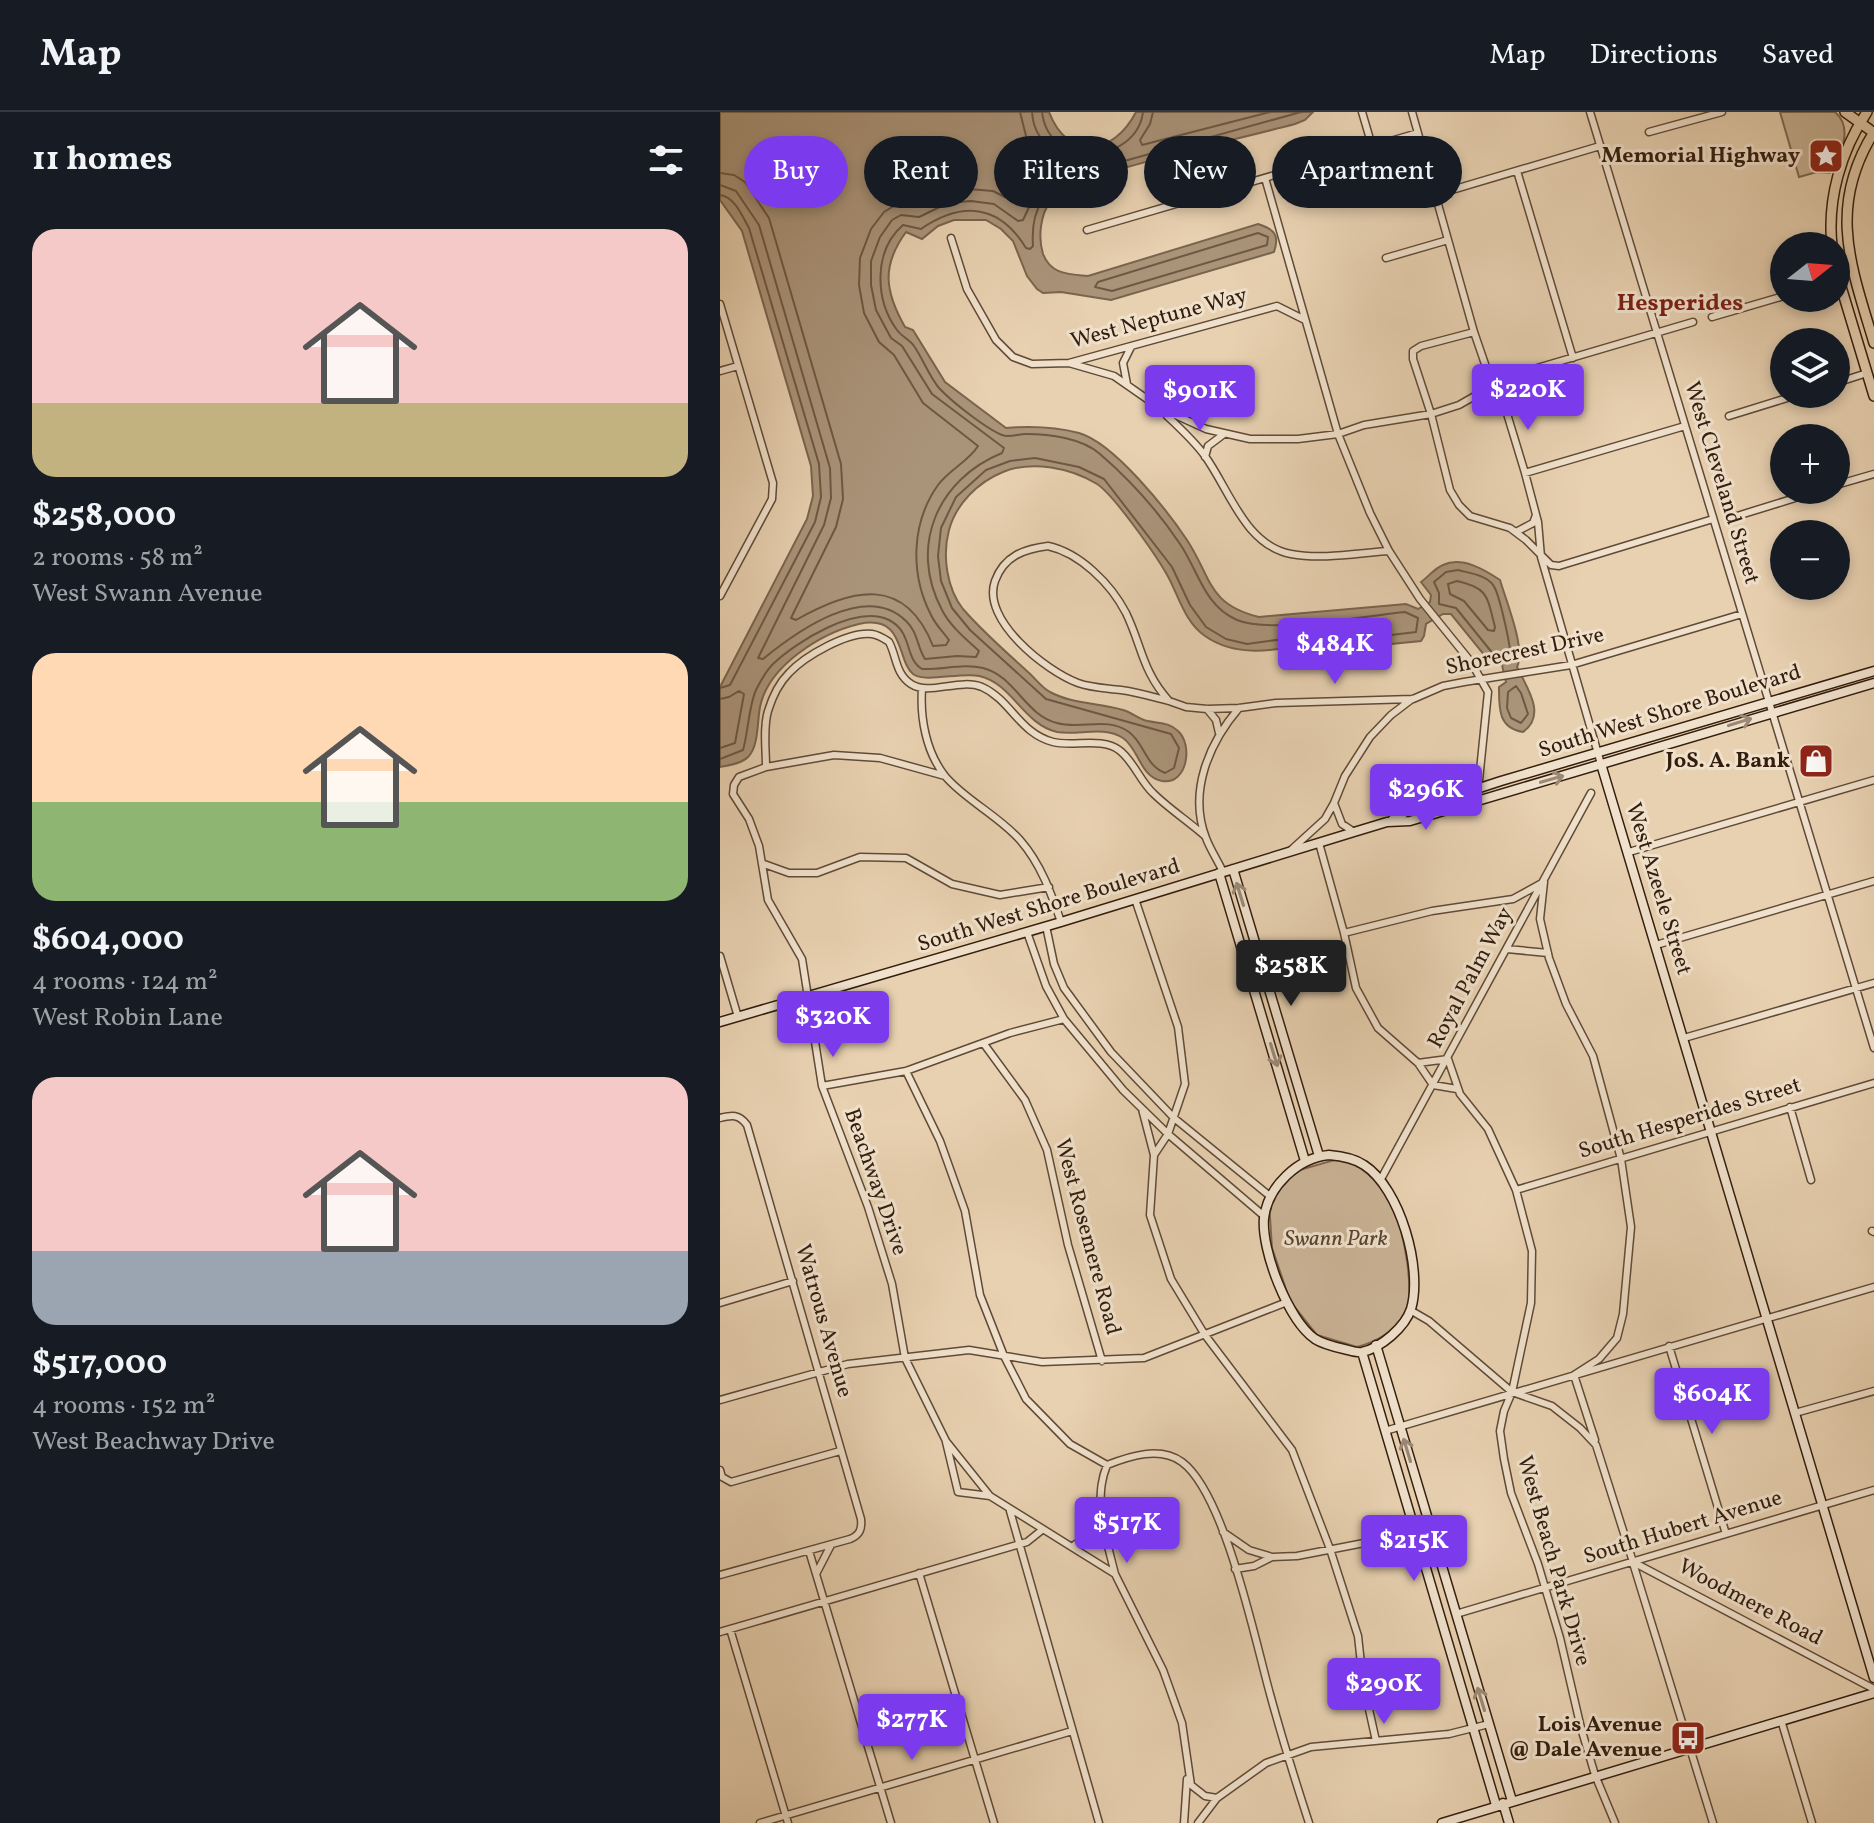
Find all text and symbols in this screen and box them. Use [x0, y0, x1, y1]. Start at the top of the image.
text: Map [40, 29, 121, 82]
text: Map [1490, 36, 1546, 75]
text: Directions [1590, 36, 1718, 75]
text: Saved [1762, 36, 1834, 75]
chip: Buy [744, 136, 848, 208]
chip: Rent [864, 136, 978, 208]
chip: Filters [994, 136, 1128, 208]
chip: New [1144, 136, 1256, 208]
chip: Apartment [1272, 136, 1462, 208]
text: 11 homes [32, 137, 172, 184]
place icon: Memorial Highway [1807, 137, 1845, 175]
icon: filters [644, 138, 688, 182]
place label: Memorial Highway [1601, 141, 1801, 172]
north arrow [1770, 232, 1850, 312]
map controls [1770, 232, 1850, 600]
street label: West Neptune Way [1067, 280, 1251, 357]
icon: home [288, 281, 432, 425]
district label: Hesperides [1617, 287, 1743, 321]
button: layers [1770, 328, 1850, 408]
pin: $220K [1472, 364, 1584, 432]
pin: $901K [1144, 365, 1256, 433]
text: $220K [1490, 372, 1566, 408]
text: $901K [1163, 373, 1237, 409]
street label: West Cleveland Street [1675, 378, 1767, 588]
button: + [1770, 424, 1850, 504]
text: $258,000 [32, 493, 176, 540]
button: − [1770, 520, 1850, 600]
text: 2 rooms · 58 m² [32, 540, 203, 576]
text: West Swann Avenue [32, 576, 263, 612]
pin: $484K [1279, 618, 1391, 686]
street label: Shorecrest Drive [1443, 620, 1607, 684]
text: $484K [1296, 626, 1374, 662]
street label: South West Shore Boulevard [1535, 657, 1805, 767]
icon: home [288, 705, 432, 849]
one-way arrow [1727, 714, 1752, 729]
shop icon: JoS. A. Bank [1797, 742, 1835, 780]
place label: JoS. A. Bank [1665, 746, 1790, 777]
pin: $296K [1370, 764, 1482, 832]
one-way arrow [1539, 771, 1565, 786]
text: $296K [1388, 772, 1464, 808]
street label: West Azeele Street [1617, 799, 1699, 979]
street label: South West Shore Boulevard [914, 851, 1184, 961]
one-way arrow [1232, 881, 1247, 907]
street label: Royal Palm Way [1421, 902, 1521, 1054]
text: $604,000 [32, 917, 184, 964]
pin: $258K [1235, 940, 1347, 1008]
text: $258K [1254, 948, 1328, 984]
text: 4 rooms · 124 m² [32, 964, 218, 1000]
pin: $320K [777, 991, 889, 1059]
text: $320K [795, 999, 871, 1035]
text: West Robin Lane [32, 1000, 223, 1036]
one-way arrow [1268, 1042, 1282, 1067]
street label: South Hesperides Street [1575, 1070, 1805, 1168]
street label: Beachway Drive [835, 1104, 915, 1260]
icon: home [288, 1129, 432, 1273]
street label: West Rosemere Road [1046, 1135, 1128, 1339]
park label: Swann Park [1284, 1224, 1388, 1255]
street label: Watrous Avenue [786, 1241, 860, 1401]
text: $517,000 [32, 1341, 167, 1388]
pin: $604K [1656, 1368, 1768, 1436]
text: $604K [1673, 1376, 1751, 1412]
text: 4 rooms · 152 m² [32, 1388, 215, 1424]
text: West Beachway Drive [32, 1424, 275, 1460]
one-way arrow [1399, 1438, 1413, 1463]
street label: West Beach Park Drive [1508, 1452, 1598, 1670]
street label: South Hubert Avenue [1580, 1483, 1786, 1573]
pin: $517K [1071, 1497, 1183, 1565]
text: $517K [1093, 1505, 1161, 1541]
pin: $215K [1358, 1515, 1470, 1583]
text: $215K [1379, 1523, 1449, 1559]
street label: Woodmere Road [1672, 1552, 1828, 1654]
pin: $290K [1328, 1658, 1440, 1726]
text: $290K [1345, 1666, 1423, 1702]
one-way arrow [1473, 1687, 1488, 1713]
pin: $277K [856, 1694, 968, 1762]
text: $277K [876, 1702, 948, 1738]
place label: Lois Avenue @ Dale Avenue [1508, 1710, 1662, 1766]
bus stop icon: Lois Avenue @ Dale Avenue [1669, 1719, 1707, 1757]

